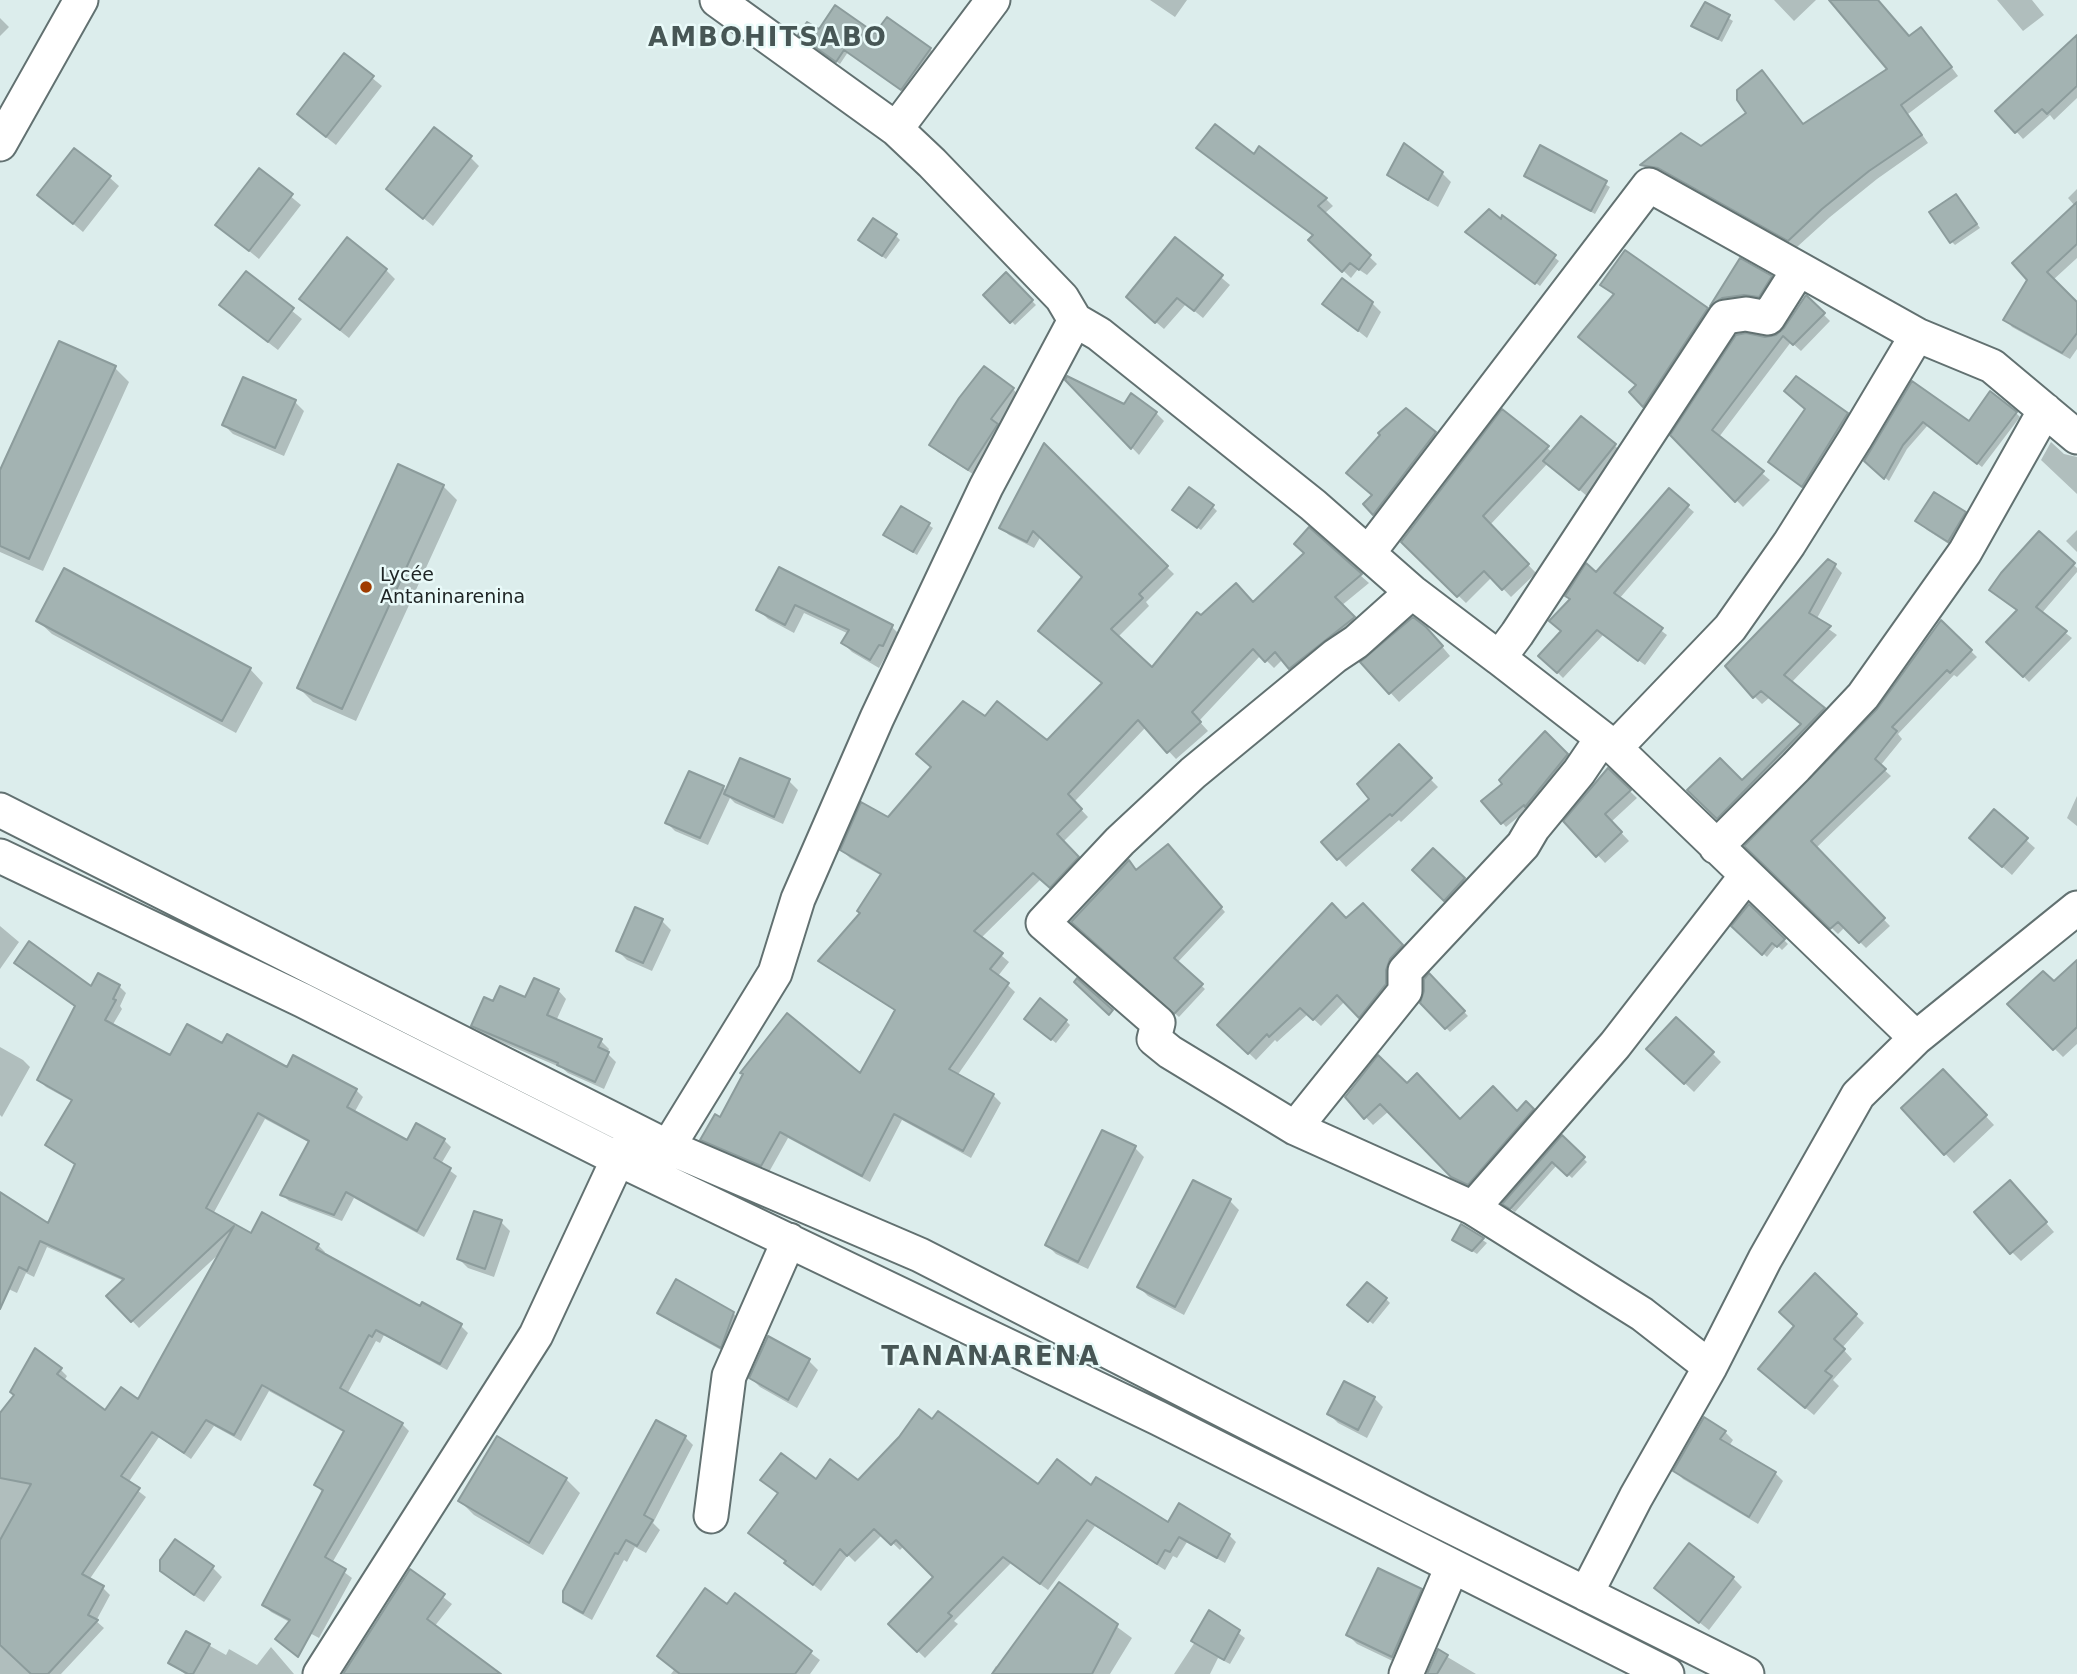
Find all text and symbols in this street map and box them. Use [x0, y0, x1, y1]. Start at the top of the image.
district label: AMBOHITSABO [649, 23, 887, 55]
place label: Lycée Antaninarenina [380, 565, 525, 609]
marker: Lycée Antaninarenina [358, 579, 374, 595]
district label: TANANARENA [883, 1342, 1099, 1374]

